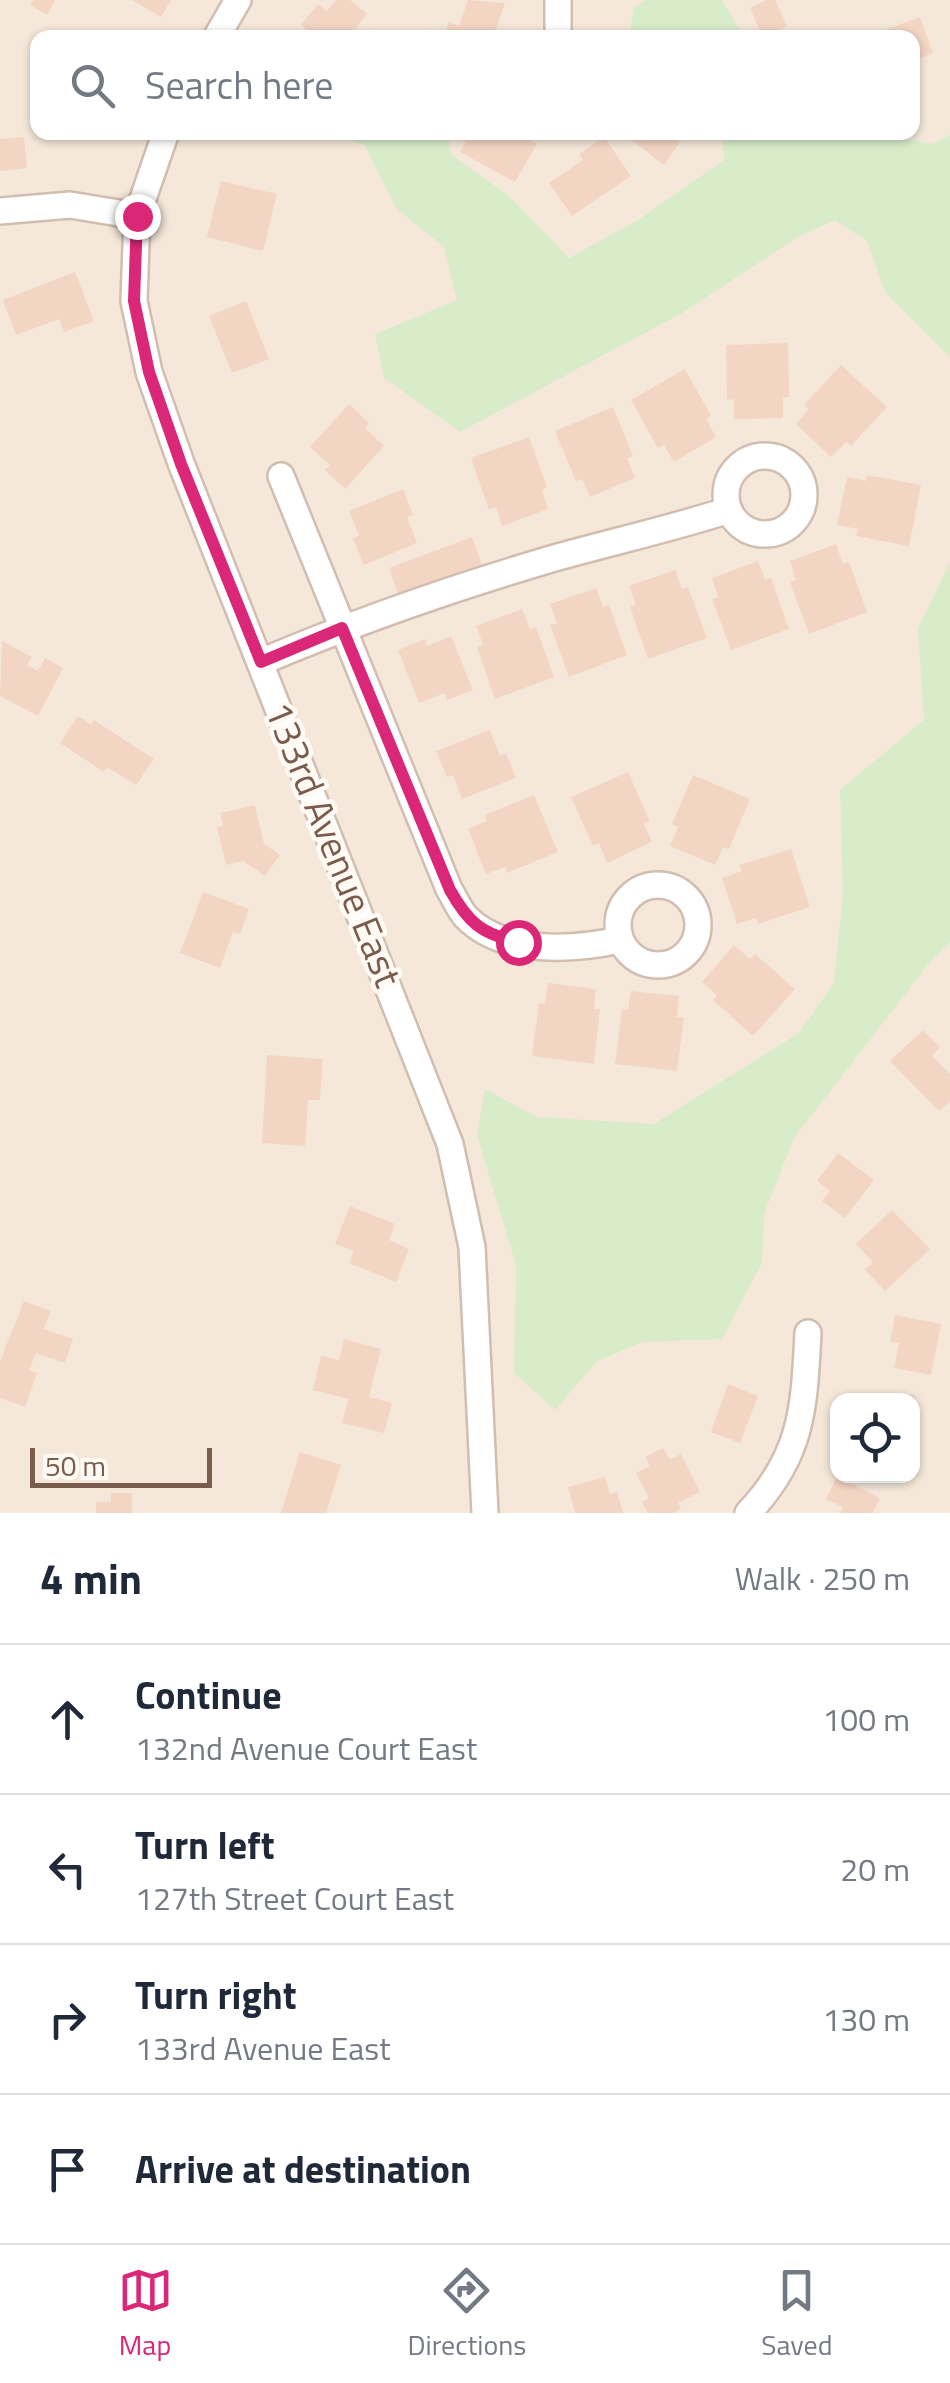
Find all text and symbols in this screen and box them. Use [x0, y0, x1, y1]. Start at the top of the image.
search box [30, 30, 920, 140]
text: Search here [145, 56, 333, 114]
icon: search [65, 58, 120, 113]
route end [115, 194, 161, 240]
street label: 133rd Avenue East [250, 693, 418, 995]
route start [496, 920, 542, 966]
map controls [830, 1393, 920, 1483]
button: locate [830, 1393, 920, 1483]
scale bar [30, 1443, 212, 1488]
text: 50 m [45, 1444, 106, 1487]
text: 4 min [40, 1546, 142, 1610]
text: Walk · 250 m [735, 1554, 910, 1602]
text: Continue [135, 1666, 282, 1724]
icon: ahead [40, 1692, 95, 1747]
text: 100 m [822, 1695, 910, 1743]
text: 132nd Avenue Court East [135, 1724, 477, 1772]
text: Turn left [135, 1816, 275, 1874]
icon: left [40, 1842, 95, 1897]
text: 20 m [840, 1845, 910, 1893]
text: 127th Street Court East [135, 1874, 454, 1922]
text: Turn right [135, 1966, 297, 2024]
icon: right [40, 1992, 95, 2047]
text: 130 m [822, 1995, 910, 2043]
text: 133rd Avenue East [135, 2024, 390, 2072]
text: Arrive at destination [135, 2140, 471, 2198]
icon: arrive [40, 2142, 95, 2197]
tab: Map [118, 2263, 173, 2366]
tab: Directions [408, 2263, 526, 2366]
tab: Saved [761, 2263, 832, 2366]

